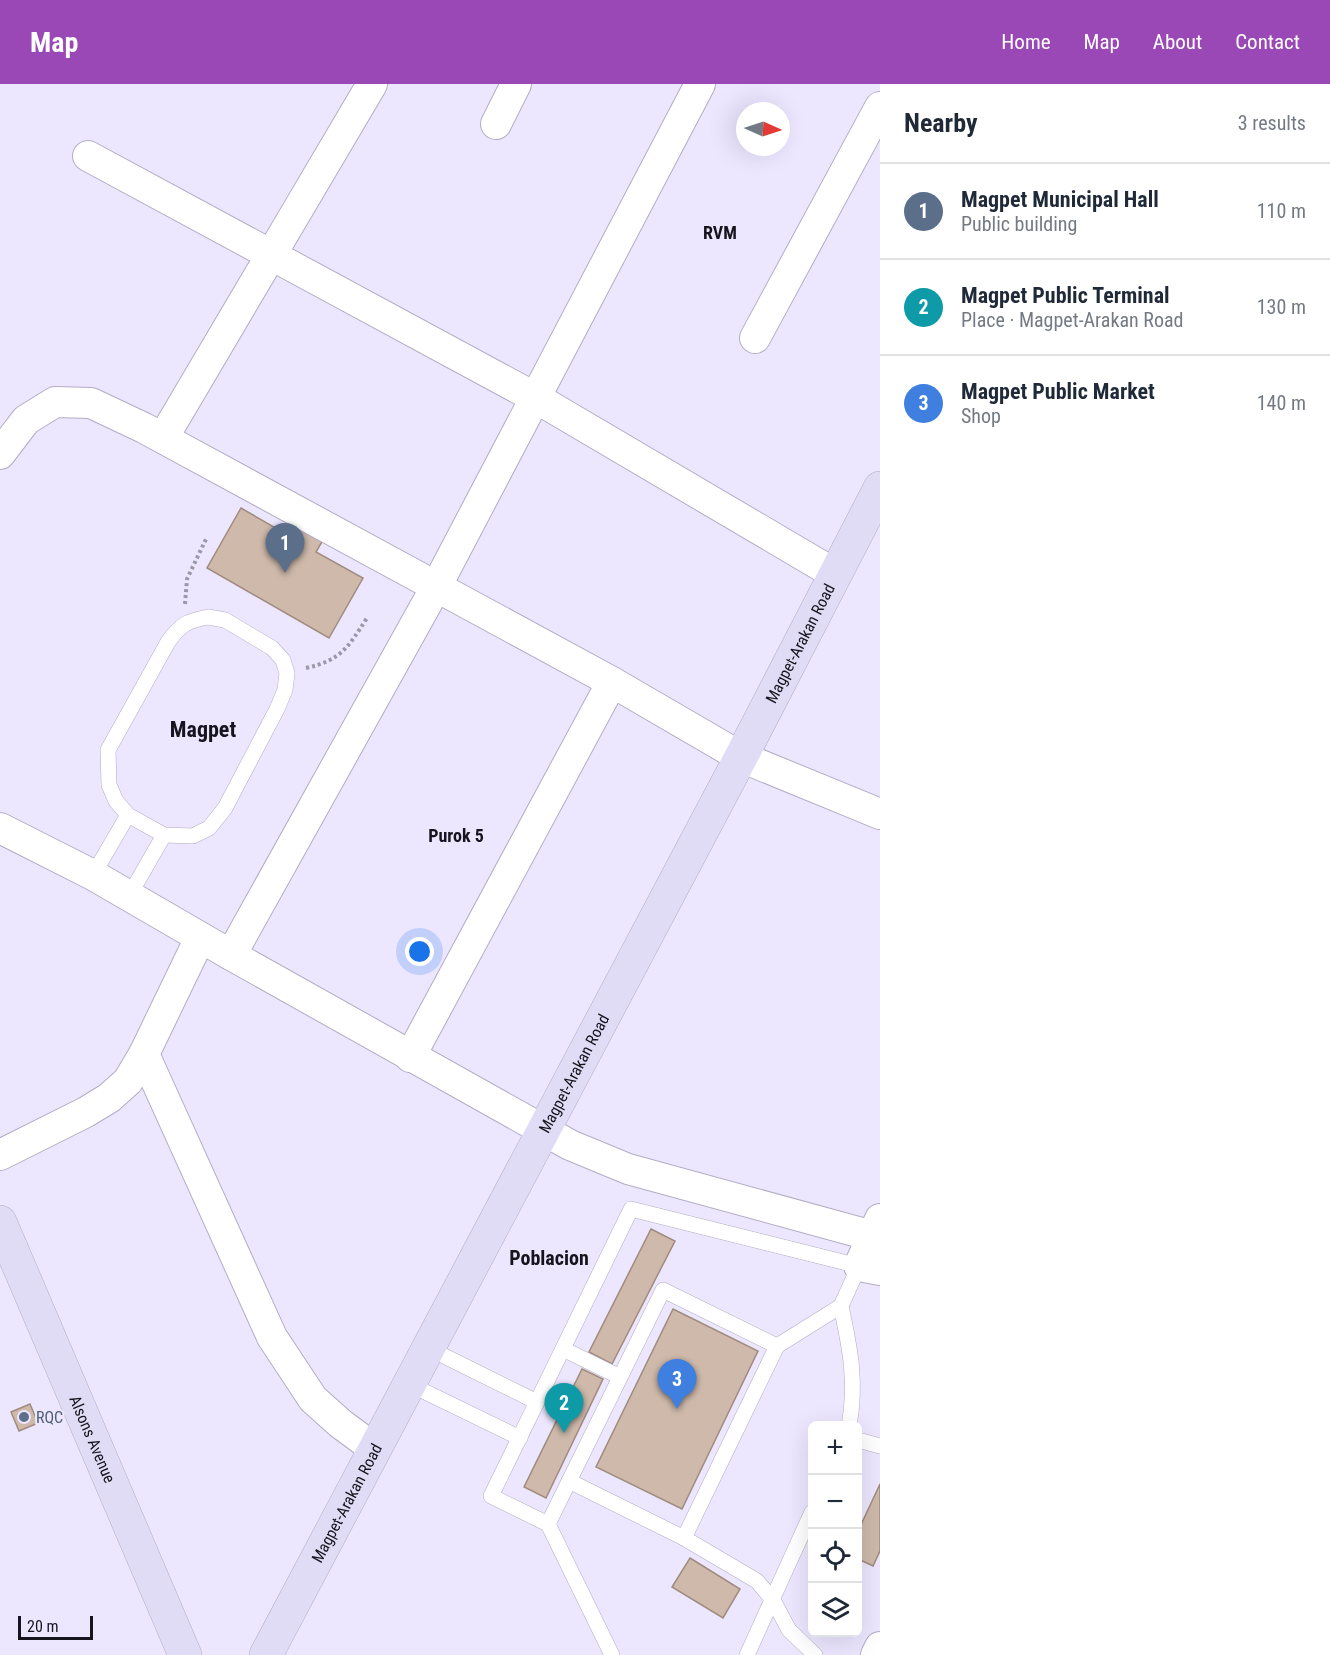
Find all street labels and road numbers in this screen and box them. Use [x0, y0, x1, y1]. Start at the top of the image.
street label: Magpet-Arakan Road [761, 580, 838, 706]
street label: Magpet-Arakan Road [534, 1011, 613, 1136]
street label: Alsons Avenue [66, 1393, 120, 1486]
street label: Magpet-Arakan Road [307, 1440, 386, 1566]

